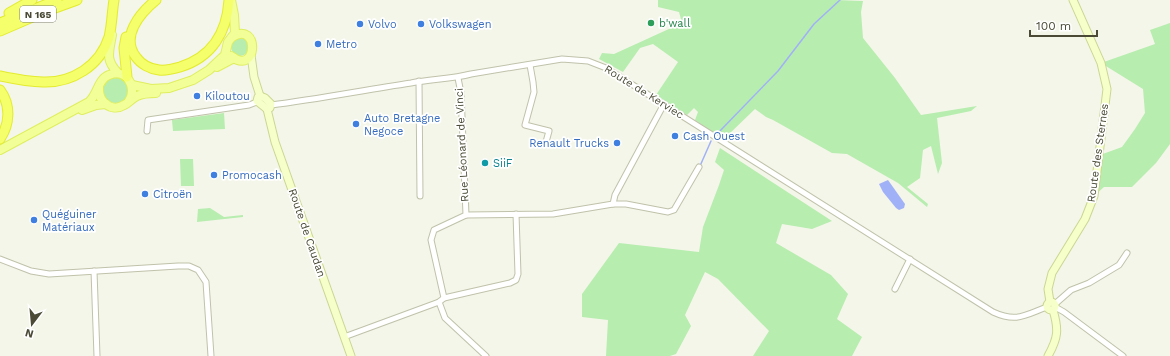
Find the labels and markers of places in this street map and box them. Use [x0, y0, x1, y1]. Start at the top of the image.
place label: b'wall [659, 17, 691, 30]
place label: Volvo [368, 18, 397, 31]
place label: Volkswagen [429, 18, 491, 31]
marker: b'wall [646, 18, 656, 28]
marker: Volvo [355, 19, 365, 29]
marker: Volkswagen [416, 19, 426, 29]
place label: Metro [326, 38, 357, 51]
marker: Metro [313, 39, 323, 49]
place label: Kiloutou [205, 90, 250, 103]
marker: Kiloutou [192, 91, 202, 101]
place label: Auto Bretagne Negoce [364, 112, 440, 138]
marker: Auto Bretagne Negoce [351, 119, 361, 129]
place label: Cash Ouest [683, 130, 745, 143]
marker: Cash Ouest [670, 131, 680, 141]
place label: Renault Trucks [529, 137, 609, 150]
marker: Renault Trucks [612, 138, 622, 148]
place label: SiiF [493, 157, 513, 170]
marker: SiiF [480, 158, 490, 168]
place label: Promocash [222, 169, 282, 182]
marker: Promocash [209, 170, 219, 180]
place label: Citroën [153, 188, 192, 201]
marker: Citroën [140, 189, 150, 199]
place label: Quéguiner Matériaux [42, 208, 97, 234]
marker: Quéguiner Matériaux [29, 215, 39, 225]

